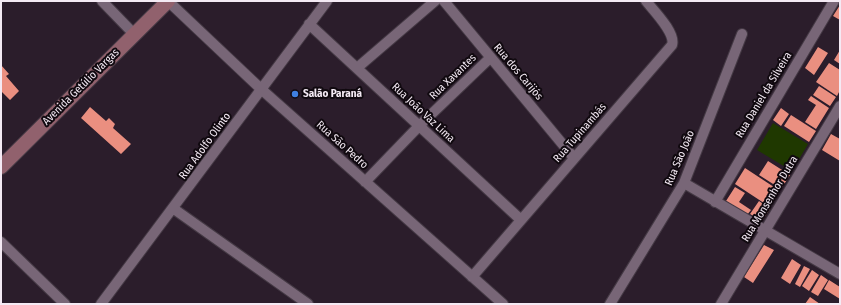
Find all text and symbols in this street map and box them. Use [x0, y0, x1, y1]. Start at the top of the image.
street label: Rua dos Carijós [491, 41, 545, 103]
street label: Avenida Getúlio Vargas [40, 46, 122, 128]
street label: Rua Daniel da Silveira [733, 50, 795, 140]
street label: Rua Xavantes [427, 52, 479, 102]
street label: Rua João Vaz Lima [389, 81, 457, 145]
place label: Salão Paraná [303, 87, 362, 101]
marker: Salão Paraná [290, 89, 300, 99]
street label: Rua Tupinambás [551, 101, 609, 165]
street label: Rua Adolfo Olinto [176, 110, 234, 182]
street label: Rua São Pedro [313, 118, 371, 172]
street label: Rua São João [662, 128, 698, 188]
street label: Rua Monsenhor Dutra [739, 154, 801, 244]

